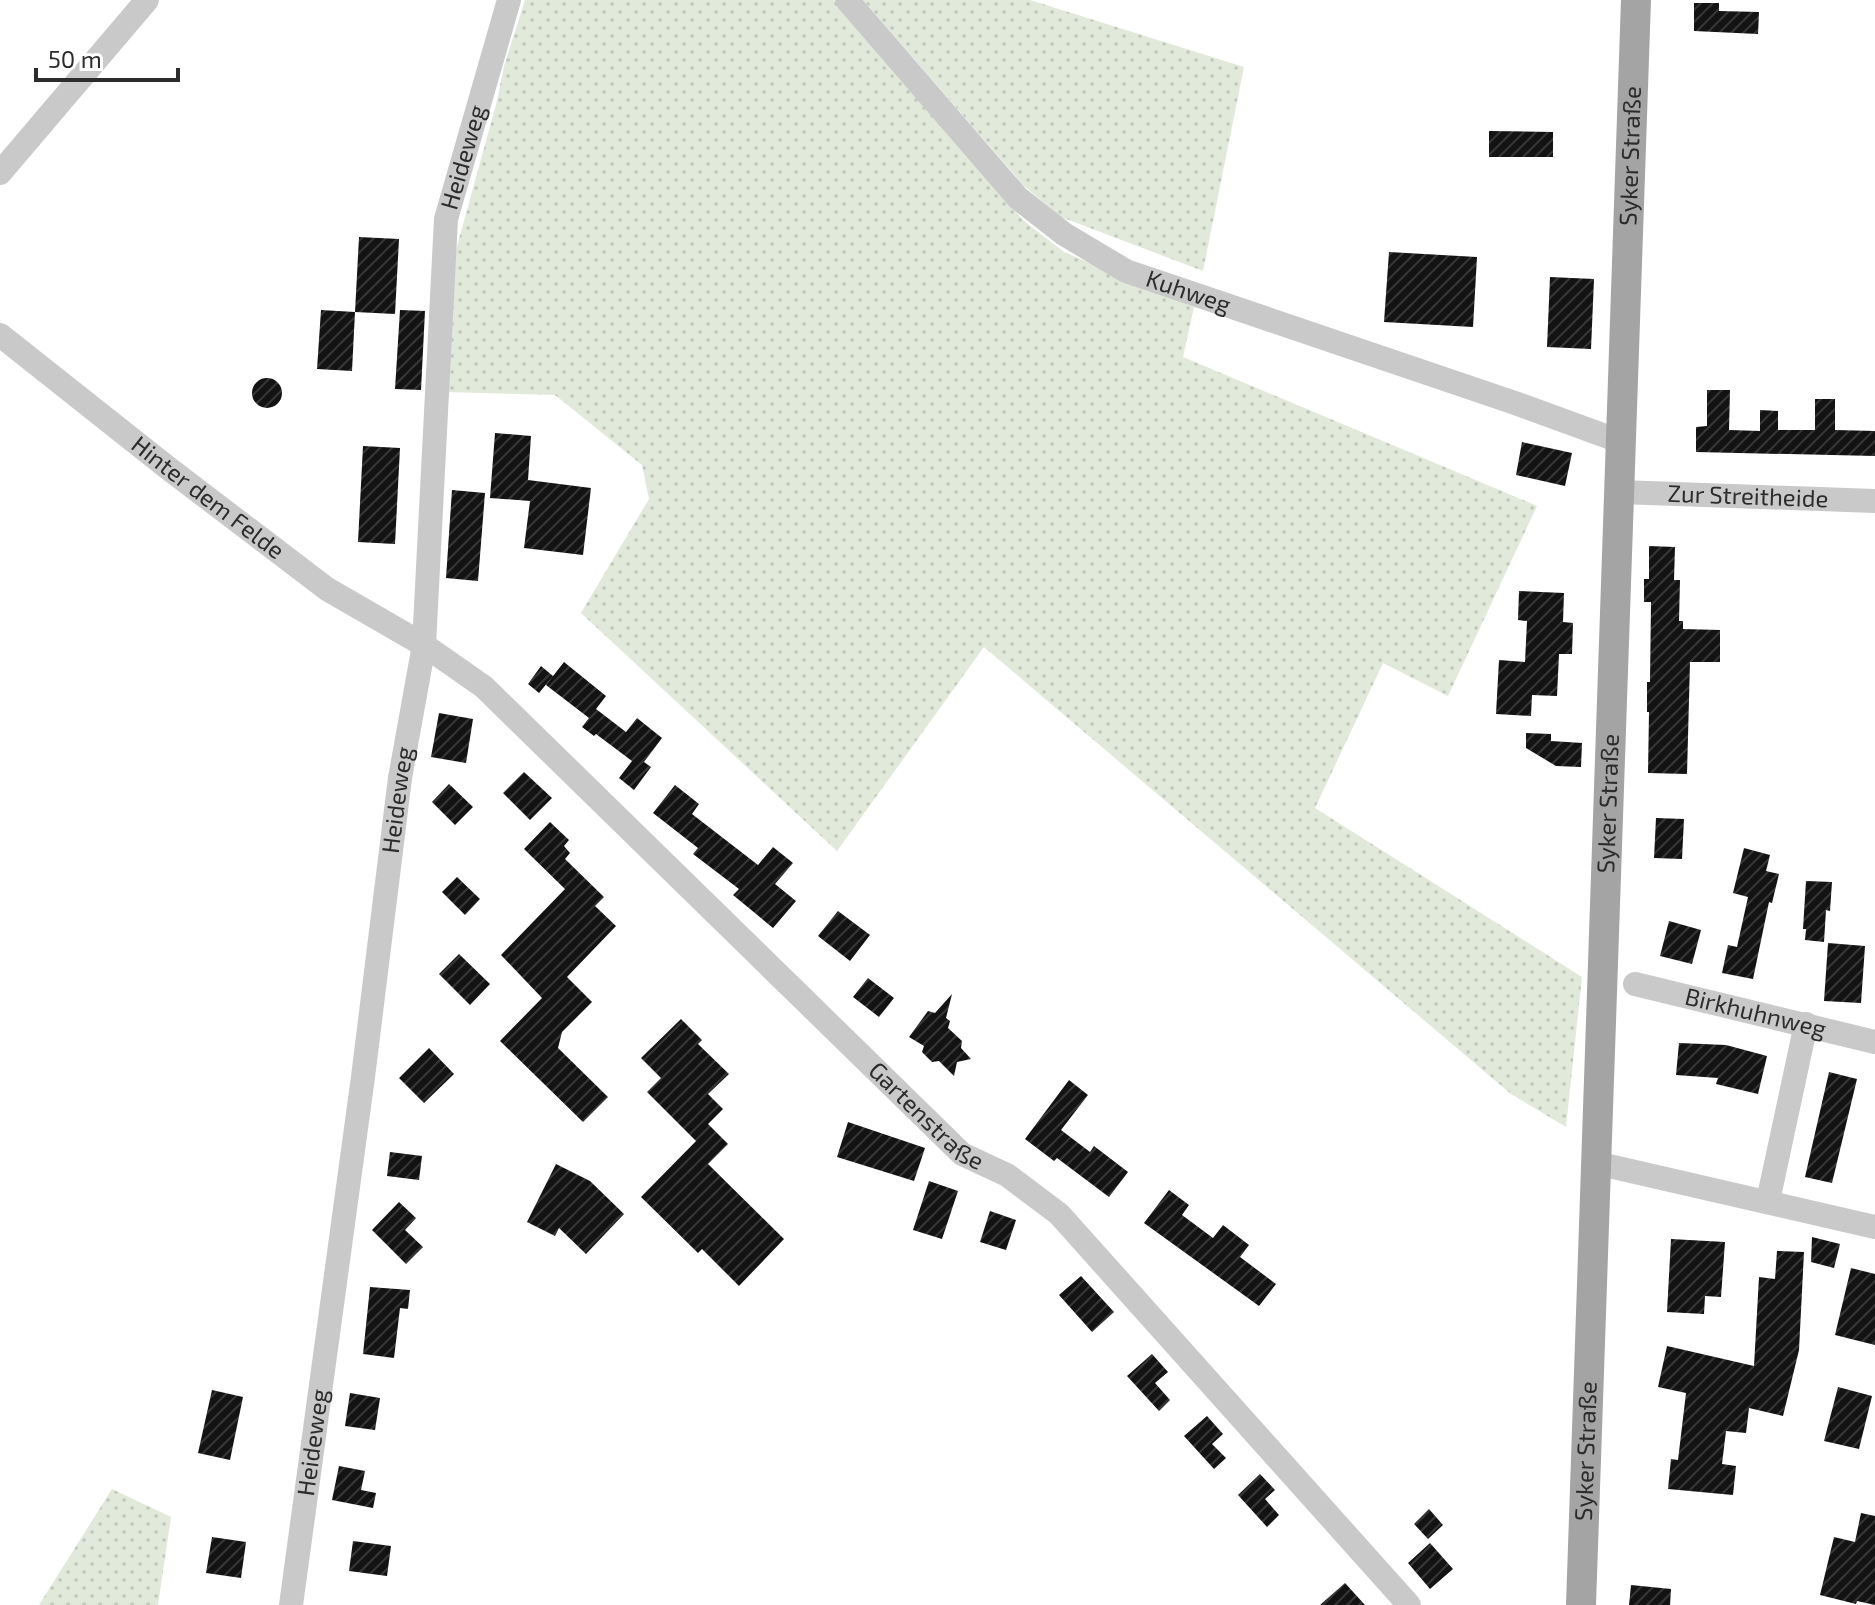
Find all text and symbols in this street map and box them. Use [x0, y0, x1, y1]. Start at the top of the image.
scale bar [36, 32, 178, 82]
text: 50 m [48, 44, 102, 73]
street label: Syker Straße [1612, 86, 1646, 226]
street label: Heideweg [433, 101, 491, 213]
street label: Kuhweg [1143, 263, 1235, 319]
street label: Hinter dem Felde [126, 429, 291, 564]
street label: Zur Streitheide [1667, 478, 1829, 512]
street label: Syker Straße [1590, 733, 1624, 874]
street label: Heideweg [375, 744, 418, 855]
street label: Birkhuhnweg [1682, 981, 1829, 1043]
street label: Gartenstraße [863, 1055, 989, 1175]
street label: Syker Straße [1568, 1381, 1602, 1521]
street label: Heideweg [290, 1387, 333, 1498]

